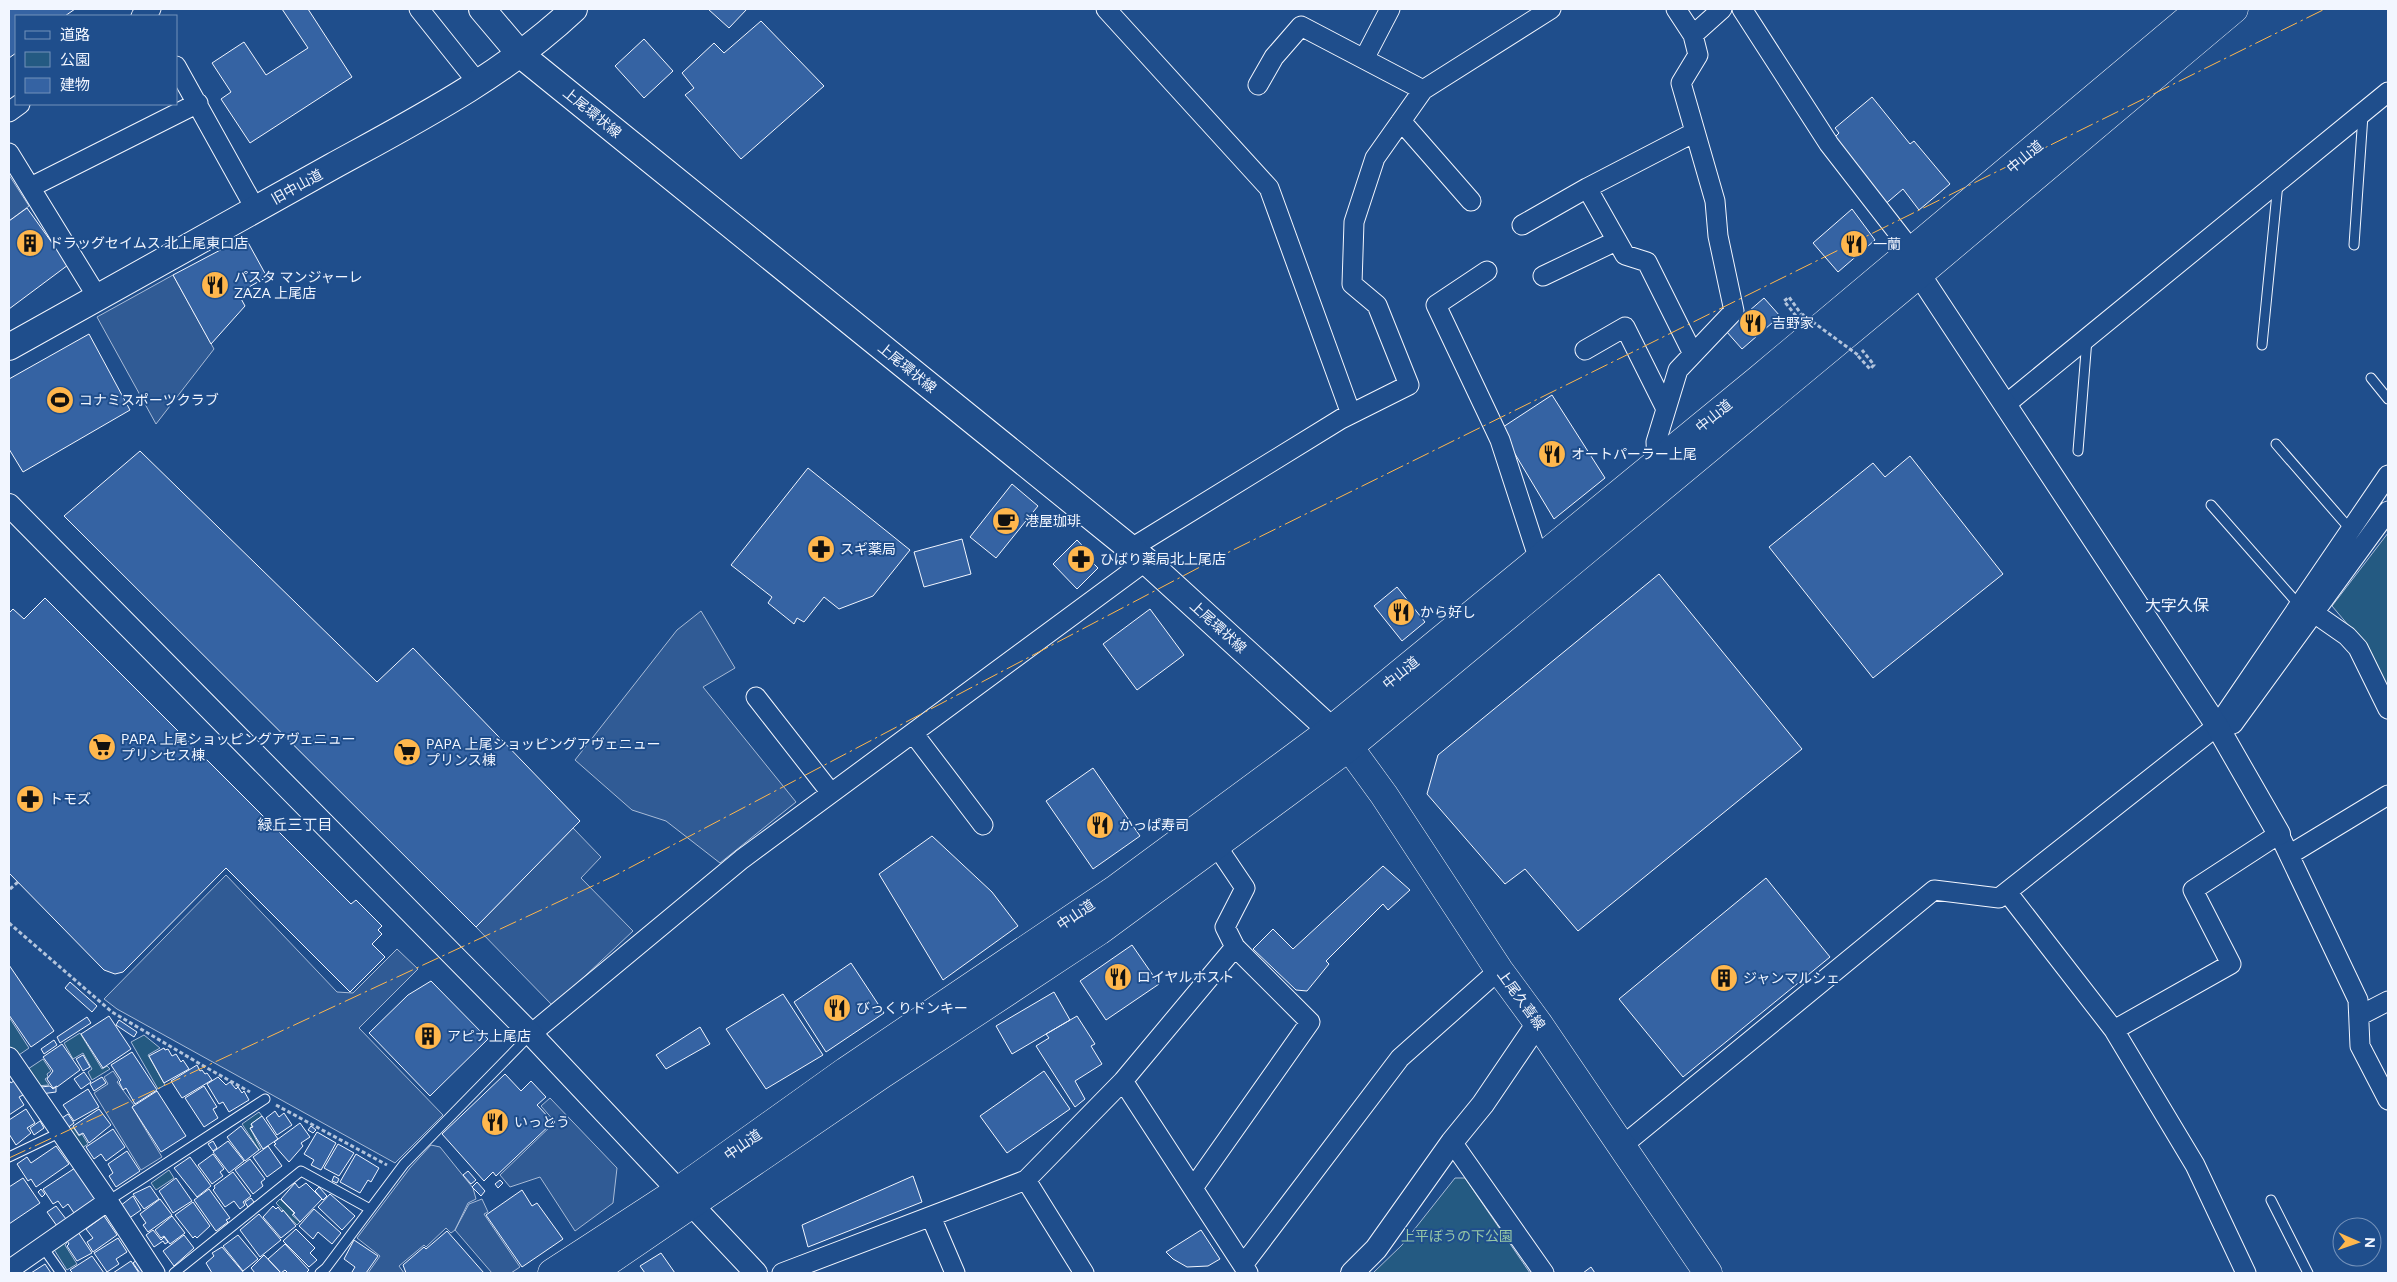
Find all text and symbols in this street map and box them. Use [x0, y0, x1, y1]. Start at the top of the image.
legend [15, 15, 178, 105]
text: 道路 [60, 26, 90, 44]
text: 公園 [60, 51, 90, 69]
text: 建物 [60, 76, 90, 94]
street label: 上尾環状線 [559, 84, 625, 142]
street label: 中山道 [2003, 137, 2047, 177]
street label: 旧中山道 [268, 166, 326, 208]
building icon: ドラッグセイムス 北上尾東口店 [15, 228, 45, 258]
restaurant icon: 一蘭 [1839, 229, 1869, 259]
place label: ドラッグセイムス 北上尾東口店 [49, 235, 248, 252]
place label: 一蘭 [1873, 236, 1901, 253]
place label: パスタ マンジャーレ ZAZA 上尾店 [234, 269, 363, 302]
restaurant icon: パスタ マンジャーレ ZAZA 上尾店 [200, 270, 230, 300]
restaurant icon: 吉野家 [1738, 308, 1768, 338]
place label: 吉野家 [1772, 315, 1814, 332]
street label: 上尾環状線 [874, 339, 940, 397]
sports icon: コナミスポーツクラブ [45, 385, 75, 415]
place label: コナミスポーツクラブ [79, 392, 219, 409]
street label: 中山道 [1692, 396, 1736, 436]
restaurant icon: オートパーラー上尾 [1537, 439, 1567, 469]
place label: オートパーラー上尾 [1571, 446, 1697, 463]
cafe icon: 港屋珈琲 [991, 506, 1021, 536]
place label: 港屋珈琲 [1025, 513, 1081, 530]
pharmacy icon: スギ薬局 [806, 534, 836, 564]
place label: スギ薬局 [840, 541, 896, 558]
pharmacy icon: ひばり薬局北上尾店 [1066, 544, 1096, 574]
place label: ひばり薬局北上尾店 [1100, 551, 1226, 568]
district label: 大字久保 [2145, 596, 2209, 615]
street label: 上尾環状線 [1186, 597, 1250, 657]
restaurant icon: から好し [1386, 597, 1416, 627]
place label: から好し [1420, 604, 1476, 621]
street label: 中山道 [1379, 653, 1423, 693]
place label: PAPA 上尾ショッピングアヴェニュー プリンセス棟 [121, 731, 356, 764]
supermarket icon: PAPA 上尾ショッピングアヴェニュー プリンセス棟 [87, 732, 117, 762]
place label: PAPA 上尾ショッピングアヴェニュー プリンス棟 [426, 736, 661, 769]
supermarket icon: PAPA 上尾ショッピングアヴェニュー プリンス棟 [392, 737, 422, 767]
pharmacy icon: トモズ [15, 784, 45, 814]
place label: トモズ [49, 791, 91, 808]
restaurant icon: かっぱ寿司 [1085, 810, 1115, 840]
district label: 緑丘三丁目 [257, 816, 333, 834]
place label: かっぱ寿司 [1119, 817, 1189, 834]
street label: 中山道 [1054, 896, 1098, 934]
restaurant icon: ロイヤルホスト [1103, 962, 1133, 992]
building icon: ジャンマルシェ [1709, 963, 1739, 993]
street label: 上尾久喜線 [1494, 967, 1548, 1033]
place label: ロイヤルホスト [1137, 969, 1235, 986]
place label: ジャンマルシェ [1743, 970, 1840, 987]
restaurant icon: びっくりドンキー [822, 993, 852, 1023]
place label: びっくりドンキー [856, 1000, 968, 1017]
building icon: アピナ上尾店 [413, 1021, 443, 1051]
place label: アピナ上尾店 [447, 1028, 531, 1045]
restaurant icon: いっとう [480, 1107, 510, 1137]
place label: いっとう [514, 1114, 570, 1131]
street label: 中山道 [721, 1126, 765, 1164]
north arrow [2332, 1217, 2382, 1267]
park label: 上平ぼうの下公園 [1401, 1228, 1513, 1245]
text: N [2361, 1237, 2378, 1248]

